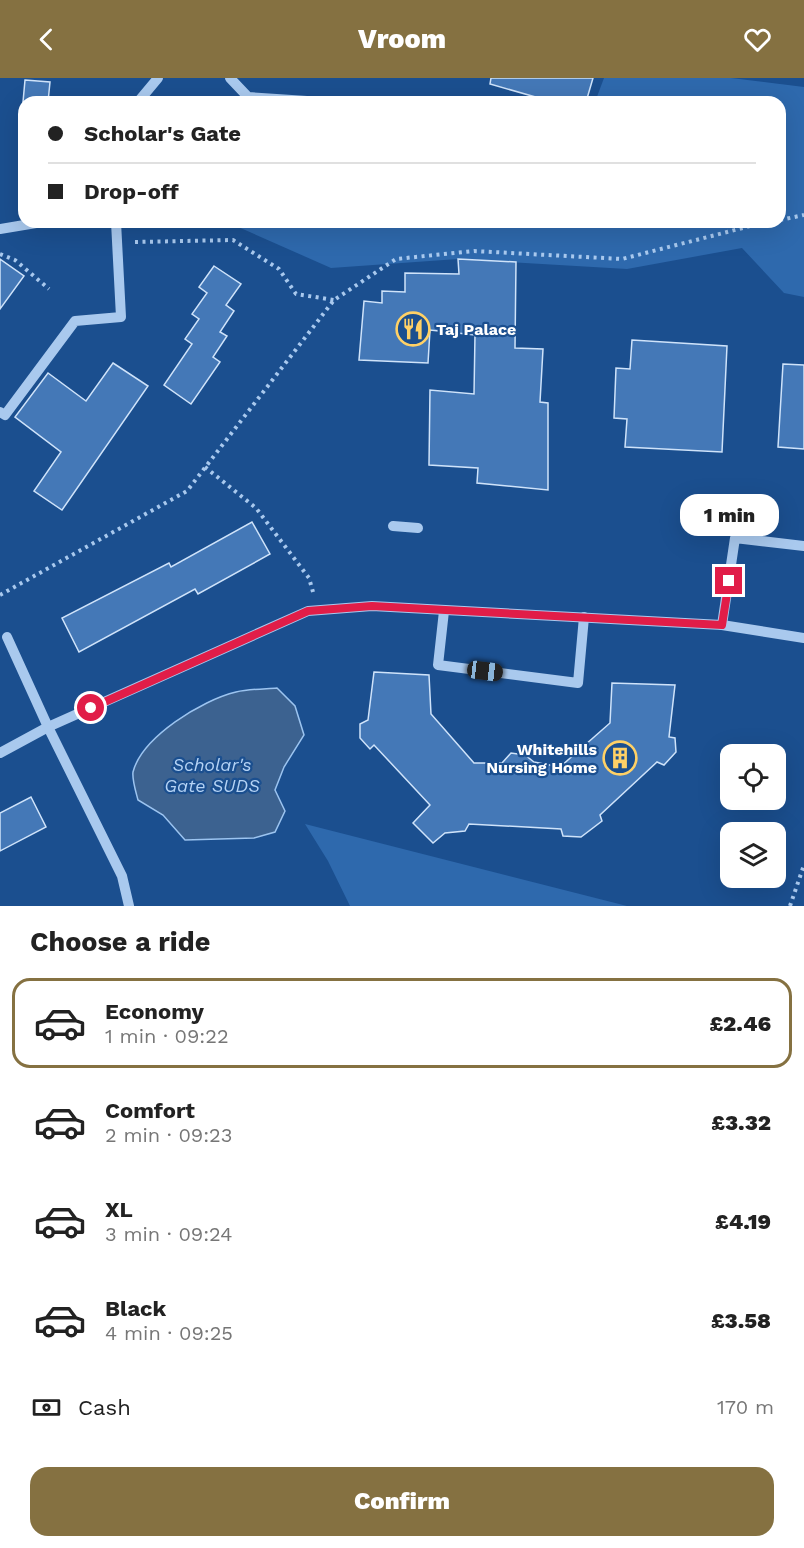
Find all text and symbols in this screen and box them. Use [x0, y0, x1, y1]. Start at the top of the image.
icon: back [30, 23, 63, 56]
text: Vroom [358, 23, 446, 55]
icon: heart [741, 23, 774, 56]
text: Scholar's Gate [84, 121, 241, 146]
text: Drop-off [84, 179, 179, 204]
restaurant icon: Taj Palace [395, 311, 431, 347]
place label: Taj Palace [436, 320, 516, 339]
callout: 1 min [680, 494, 778, 536]
text: 1 min [704, 503, 755, 527]
route end [715, 567, 742, 594]
car [466, 660, 504, 682]
route start [77, 694, 104, 721]
place label: Whitehills Nursing Home [486, 740, 597, 777]
building icon: Whitehills Nursing Home [602, 740, 638, 776]
map controls [720, 744, 786, 888]
button: locate [720, 744, 786, 810]
water label: Scholar's Gate SUDS [164, 754, 260, 796]
button: layers [720, 822, 786, 888]
text: Choose a ride [30, 926, 210, 958]
icon: car [33, 996, 87, 1050]
text: Economy [105, 999, 204, 1024]
text: £2.46 [709, 1011, 771, 1036]
text: 1 min · 09:22 [105, 1024, 229, 1048]
icon: car [33, 1095, 87, 1149]
text: Comfort [105, 1098, 195, 1123]
text: £3.32 [711, 1110, 771, 1135]
text: 2 min · 09:23 [105, 1123, 232, 1147]
icon: car [33, 1194, 87, 1248]
text: XL [105, 1197, 133, 1222]
text: £4.19 [715, 1209, 771, 1234]
text: 3 min · 09:24 [105, 1222, 232, 1246]
icon: car [33, 1293, 87, 1347]
text: Black [105, 1296, 166, 1321]
text: £3.58 [711, 1308, 771, 1333]
text: 4 min · 09:25 [105, 1321, 233, 1345]
icon: cash [30, 1391, 63, 1424]
text: Cash [78, 1395, 131, 1420]
text: 170 m [717, 1395, 774, 1419]
button: Confirm [30, 1467, 774, 1536]

